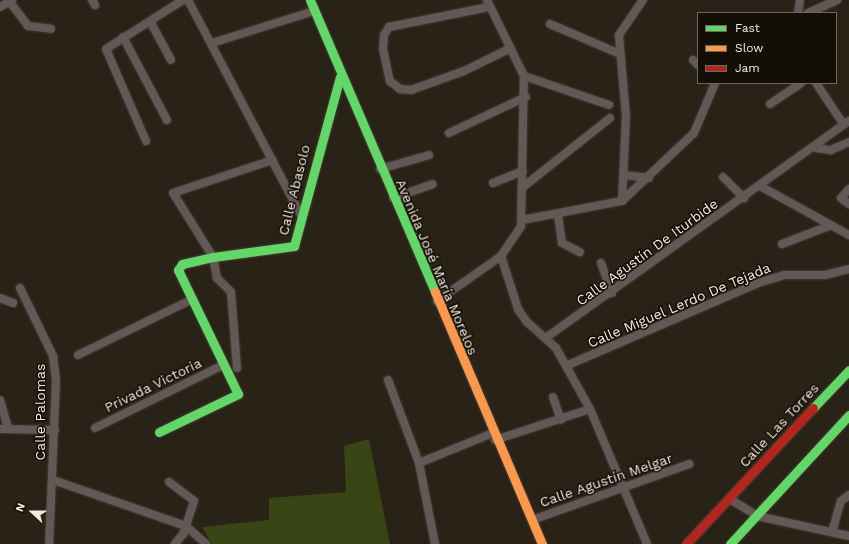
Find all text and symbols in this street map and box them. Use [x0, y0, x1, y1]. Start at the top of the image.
legend [697, 12, 837, 84]
text: Fast [735, 21, 760, 35]
text: Slow [735, 41, 763, 55]
text: Jam [735, 61, 760, 75]
street label: Calle Abasolo [275, 143, 313, 237]
street label: Avenida José María Morelos [392, 176, 482, 358]
street label: Calle Agustín De Iturbide [573, 195, 721, 309]
street label: Calle Miguel Lerdo De Tejada [585, 259, 773, 351]
street label: Privada Victoria [101, 354, 205, 416]
street label: Calle Palomas [32, 364, 48, 460]
street label: Calle Las Torres [736, 379, 822, 471]
street label: Calle Agustín Melgar [537, 449, 675, 511]
north arrow [12, 492, 52, 532]
text: N [13, 501, 28, 514]

